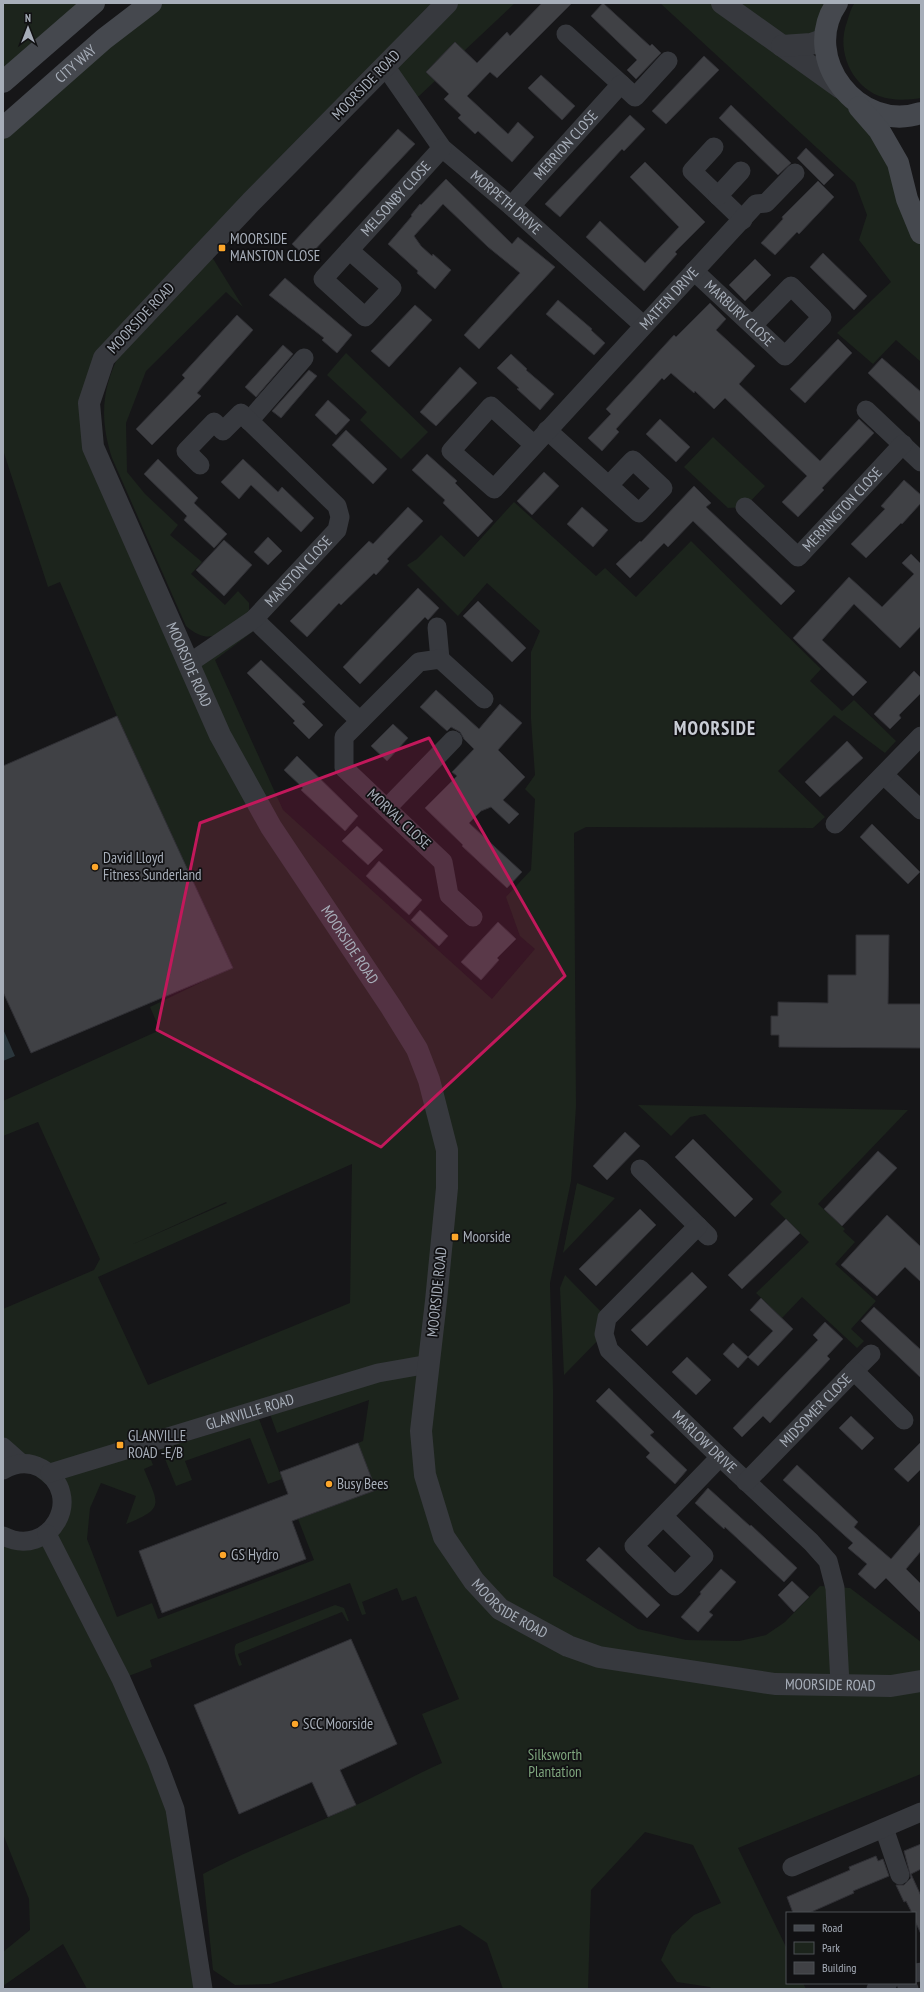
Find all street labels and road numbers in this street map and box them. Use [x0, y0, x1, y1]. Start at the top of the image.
street label: CITY WAY [51, 40, 100, 87]
street label: MOORSIDE ROAD [327, 45, 404, 124]
street label: MERRION CLOSE [529, 106, 602, 183]
street label: MELSONBY CLOSE [356, 157, 435, 240]
street label: MORPETH DRIVE [467, 166, 546, 238]
street label: MATFEN DRIVE [635, 263, 702, 333]
street label: MARBURY CLOSE [701, 276, 778, 350]
street label: MOORSIDE ROAD [103, 278, 178, 357]
street label: MERRINGTON CLOSE [798, 463, 886, 555]
street label: MANSTON CLOSE [260, 532, 336, 610]
street label: MOORSIDE ROAD [162, 619, 216, 710]
street label: MORVAL CLOSE [364, 784, 435, 853]
street label: MOORSIDE ROAD [317, 902, 383, 988]
street label: MOORSIDE ROAD [422, 1246, 451, 1338]
street label: MIDSOMER CLOSE [775, 1369, 855, 1451]
street label: GLANVILLE ROAD [203, 1389, 296, 1434]
street label: MARLOW DRIVE [669, 1406, 741, 1477]
street label: MOORSIDE ROAD [468, 1575, 551, 1642]
street label: MOORSIDE ROAD [785, 1674, 876, 1695]

